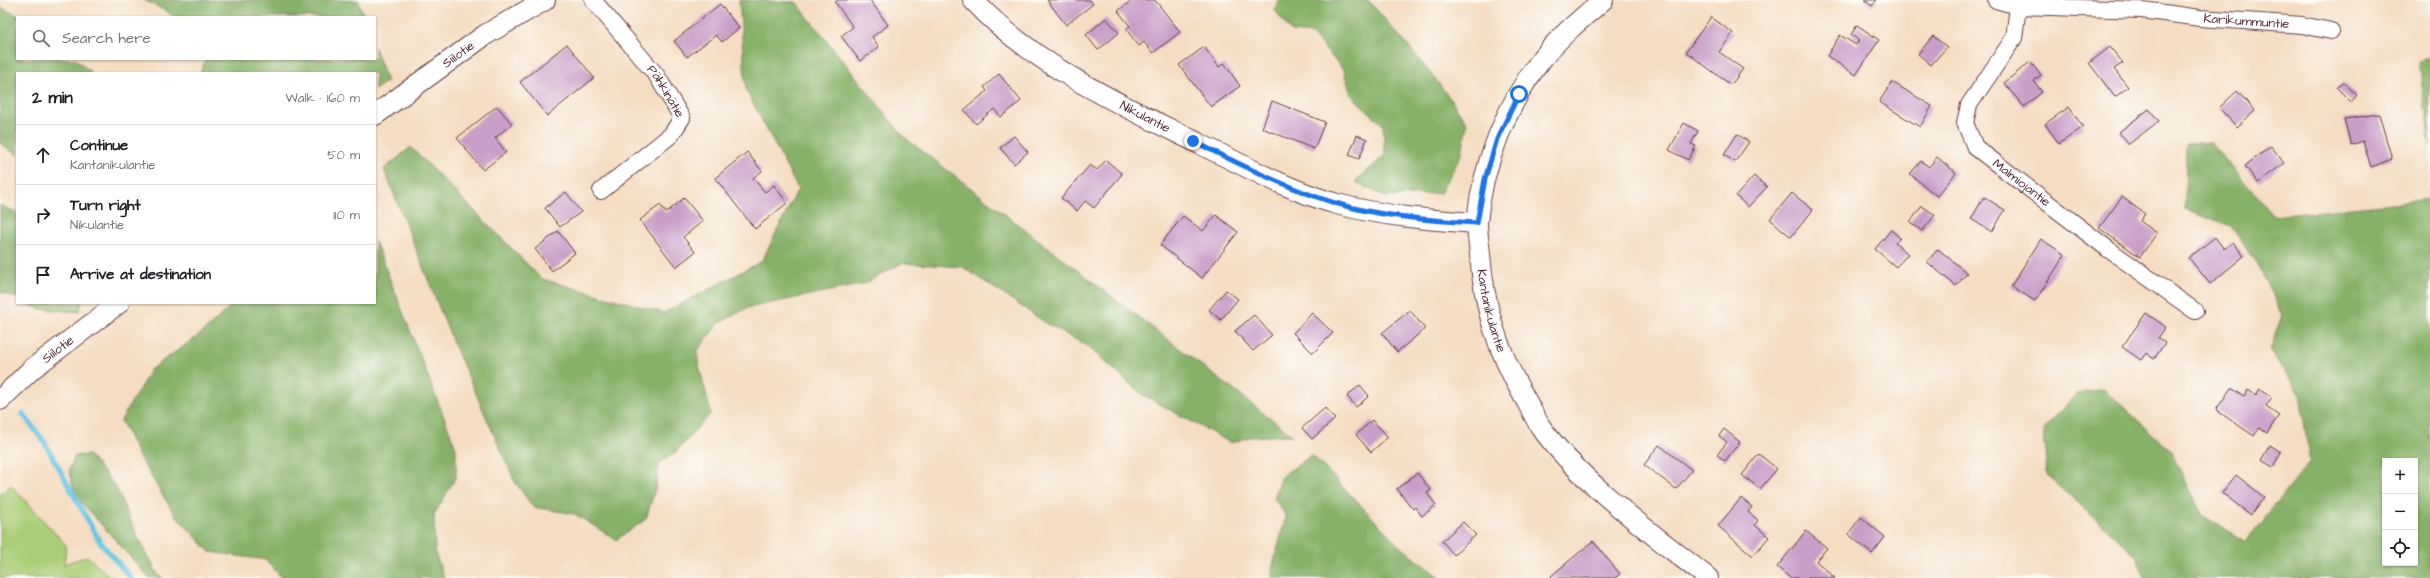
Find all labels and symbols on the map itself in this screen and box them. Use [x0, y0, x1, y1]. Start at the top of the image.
street label: Karikummuntie [2203, 9, 2290, 33]
street label: Siilotie [438, 37, 478, 72]
street label: Pähkinätie [643, 61, 689, 121]
route start [1510, 85, 1528, 103]
street label: Nikulantie [1117, 96, 1173, 137]
route end [1184, 132, 1202, 150]
street label: Malmiojantie [1989, 155, 2054, 211]
street label: Kantanikulantie [1472, 268, 1510, 355]
street label: Siilotie [38, 331, 78, 367]

